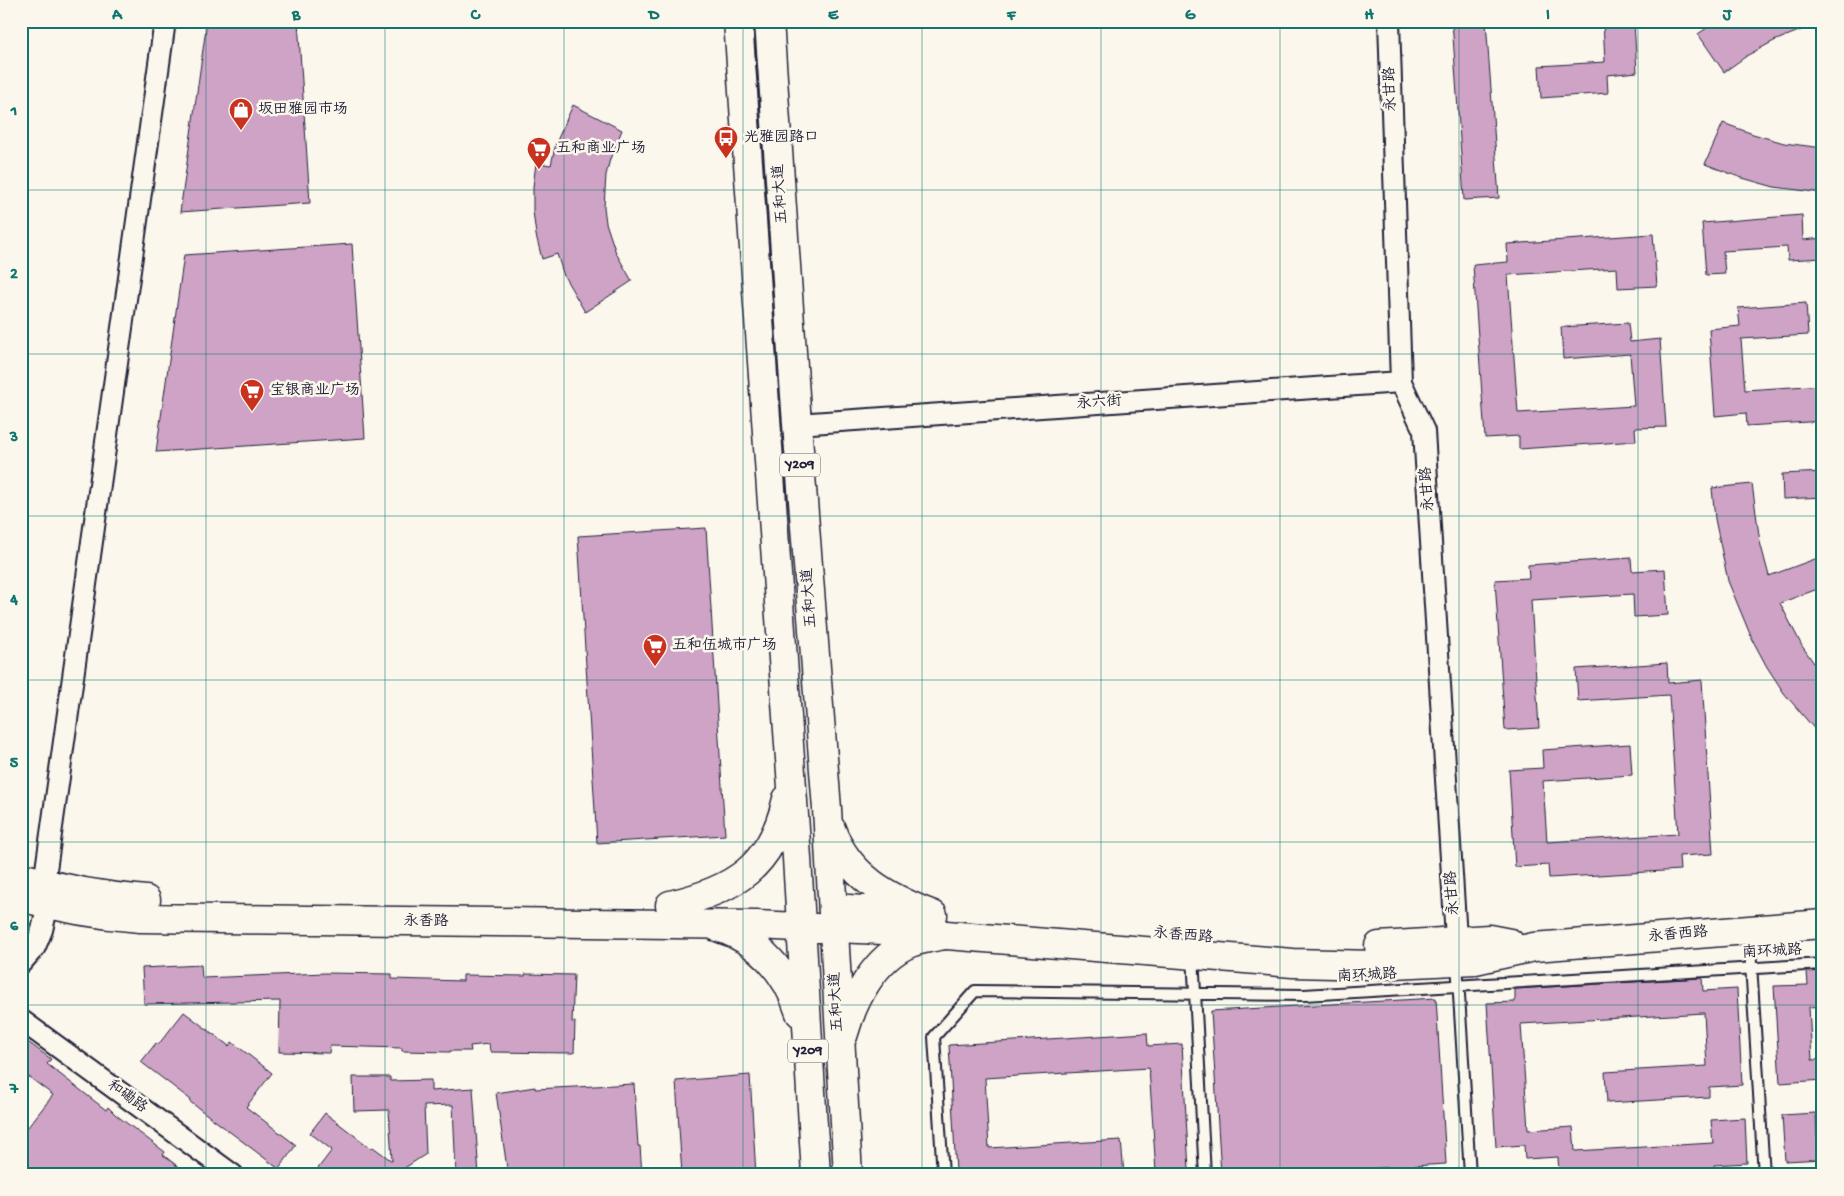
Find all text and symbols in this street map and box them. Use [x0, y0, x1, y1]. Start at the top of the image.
text: A [111, 7, 123, 26]
text: B [291, 7, 301, 26]
text: C [470, 7, 481, 26]
text: D [647, 7, 660, 26]
text: E [828, 7, 839, 26]
text: F [1006, 7, 1017, 26]
text: G [1185, 7, 1196, 26]
text: H [1364, 7, 1374, 26]
text: I [1546, 7, 1550, 26]
text: J [1722, 7, 1733, 26]
street label: 永甘路 [1381, 66, 1401, 112]
shop icon: 坂田雅园市场 [228, 97, 254, 131]
place label: 坂田雅园市场 [258, 101, 348, 119]
text: 1 [10, 103, 17, 122]
bus stop icon: 光雅园路口 [713, 125, 739, 159]
place label: 光雅园路口 [744, 129, 819, 147]
supermarket icon: 五和商业广场 [526, 136, 552, 170]
place label: 五和商业广场 [556, 139, 646, 158]
street label: 五和大道 [770, 163, 792, 225]
text: 2 [10, 266, 18, 285]
supermarket icon: 宝银商业广场 [239, 378, 265, 412]
place label: 宝银商业广场 [270, 381, 360, 400]
street label: 永六街 [1076, 392, 1122, 414]
text: 3 [9, 429, 18, 448]
road number: Y209 [780, 454, 820, 476]
street label: 永甘路 [1417, 466, 1439, 512]
street label: 五和大道 [799, 567, 821, 629]
text: 4 [9, 592, 18, 611]
supermarket icon: 五和伍城市广场 [642, 633, 668, 667]
place label: 五和伍城市广场 [672, 637, 777, 655]
text: 5 [10, 755, 19, 774]
street label: 永甘路 [1442, 870, 1464, 916]
street label: 永香路 [403, 913, 449, 931]
text: 6 [10, 918, 19, 937]
street label: 永香西路 [1647, 923, 1709, 947]
street label: 永香西路 [1152, 924, 1214, 948]
street label: 南环城路 [1742, 940, 1802, 963]
street label: 南环城路 [1337, 964, 1397, 987]
street label: 五和大道 [826, 972, 848, 1032]
road number: Y209 [788, 1040, 828, 1062]
street label: 和磡路 [104, 1076, 151, 1118]
text: 7 [9, 1081, 19, 1100]

